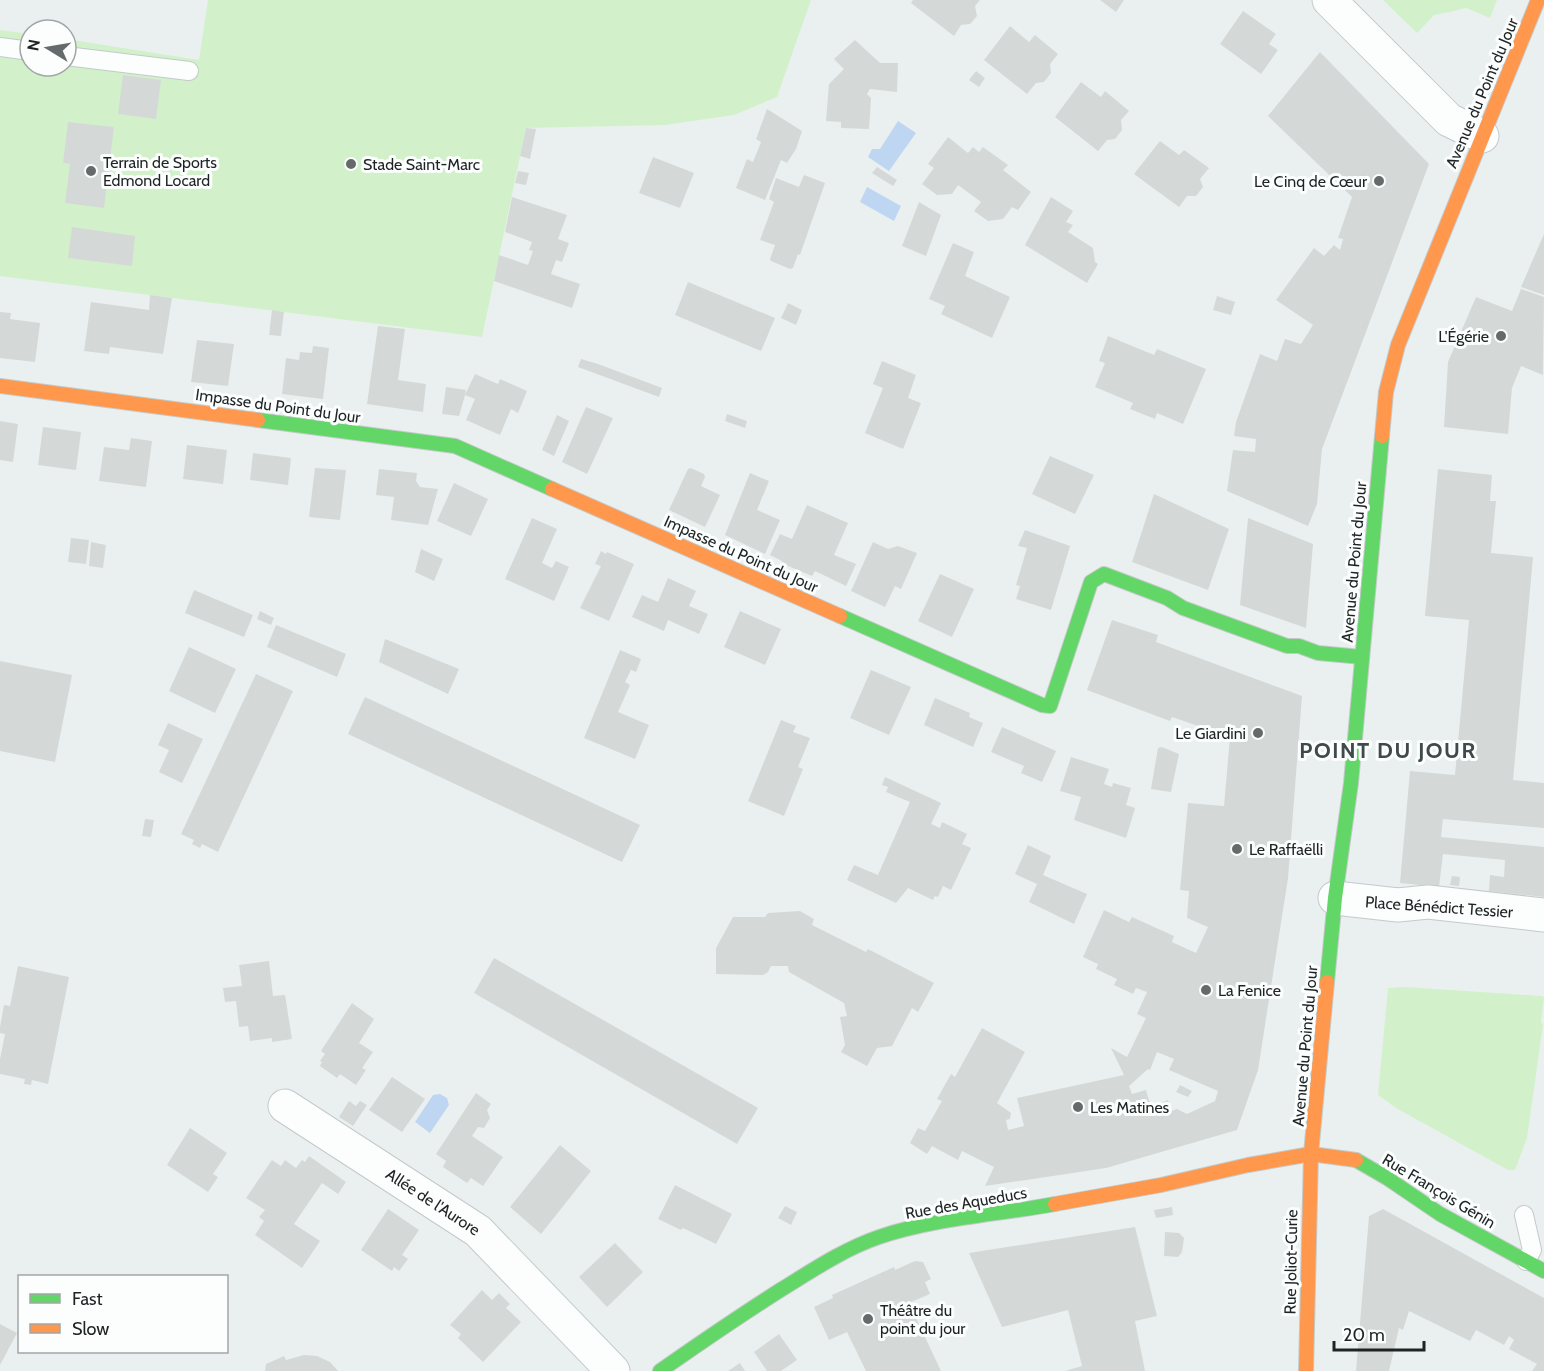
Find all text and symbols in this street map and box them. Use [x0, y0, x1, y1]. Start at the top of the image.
street label: Avenue du Point du Jour [1442, 14, 1523, 171]
north arrow [18, 18, 78, 78]
text: N [23, 38, 44, 53]
place label: Terrain de Sports Edmond Locard [103, 153, 217, 190]
place label: Stade Saint-Marc [363, 155, 480, 174]
marker: Stade Saint-Marc [344, 157, 358, 171]
marker: Terrain de Sports Edmond Locard [84, 164, 98, 178]
place label: Le Cinq de Cœur [1254, 172, 1368, 191]
marker: Le Cinq de Cœur [1372, 174, 1386, 188]
place label: L'Égérie [1438, 327, 1489, 346]
marker: L'Égérie [1494, 329, 1508, 343]
street label: Impasse du Point du Jour [194, 385, 363, 427]
street label: Avenue du Point du Jour [1338, 480, 1371, 643]
street label: Impasse du Point du Jour [661, 511, 822, 597]
place label: Le Giardini [1175, 724, 1246, 743]
marker: Le Giardini [1251, 726, 1265, 740]
district label: POINT DU JOUR [1299, 737, 1477, 764]
place label: Le Raffaëlli [1249, 840, 1323, 859]
marker: Le Raffaëlli [1230, 842, 1244, 856]
street label: Place Bénédict Tessier [1364, 892, 1515, 922]
street label: Avenue du Point du Jour [1289, 964, 1322, 1127]
place label: La Fenice [1218, 981, 1281, 1000]
marker: La Fenice [1199, 983, 1213, 997]
place label: Les Matines [1090, 1098, 1170, 1117]
marker: Les Matines [1071, 1100, 1085, 1114]
street label: Rue François Génin [1379, 1150, 1499, 1232]
street label: Allée de l'Aurore [382, 1165, 484, 1239]
street label: Rue des Aqueducs [904, 1183, 1029, 1223]
street label: Rue Joliot-Curie [1281, 1209, 1301, 1315]
legend [18, 1275, 228, 1353]
text: Fast [72, 1288, 103, 1310]
place label: Théâtre du point du jour [880, 1301, 966, 1338]
marker: Théâtre du point du jour [861, 1312, 875, 1326]
scale bar [1334, 1314, 1424, 1352]
text: Slow [72, 1318, 109, 1340]
text: 20 m [1343, 1324, 1385, 1346]

